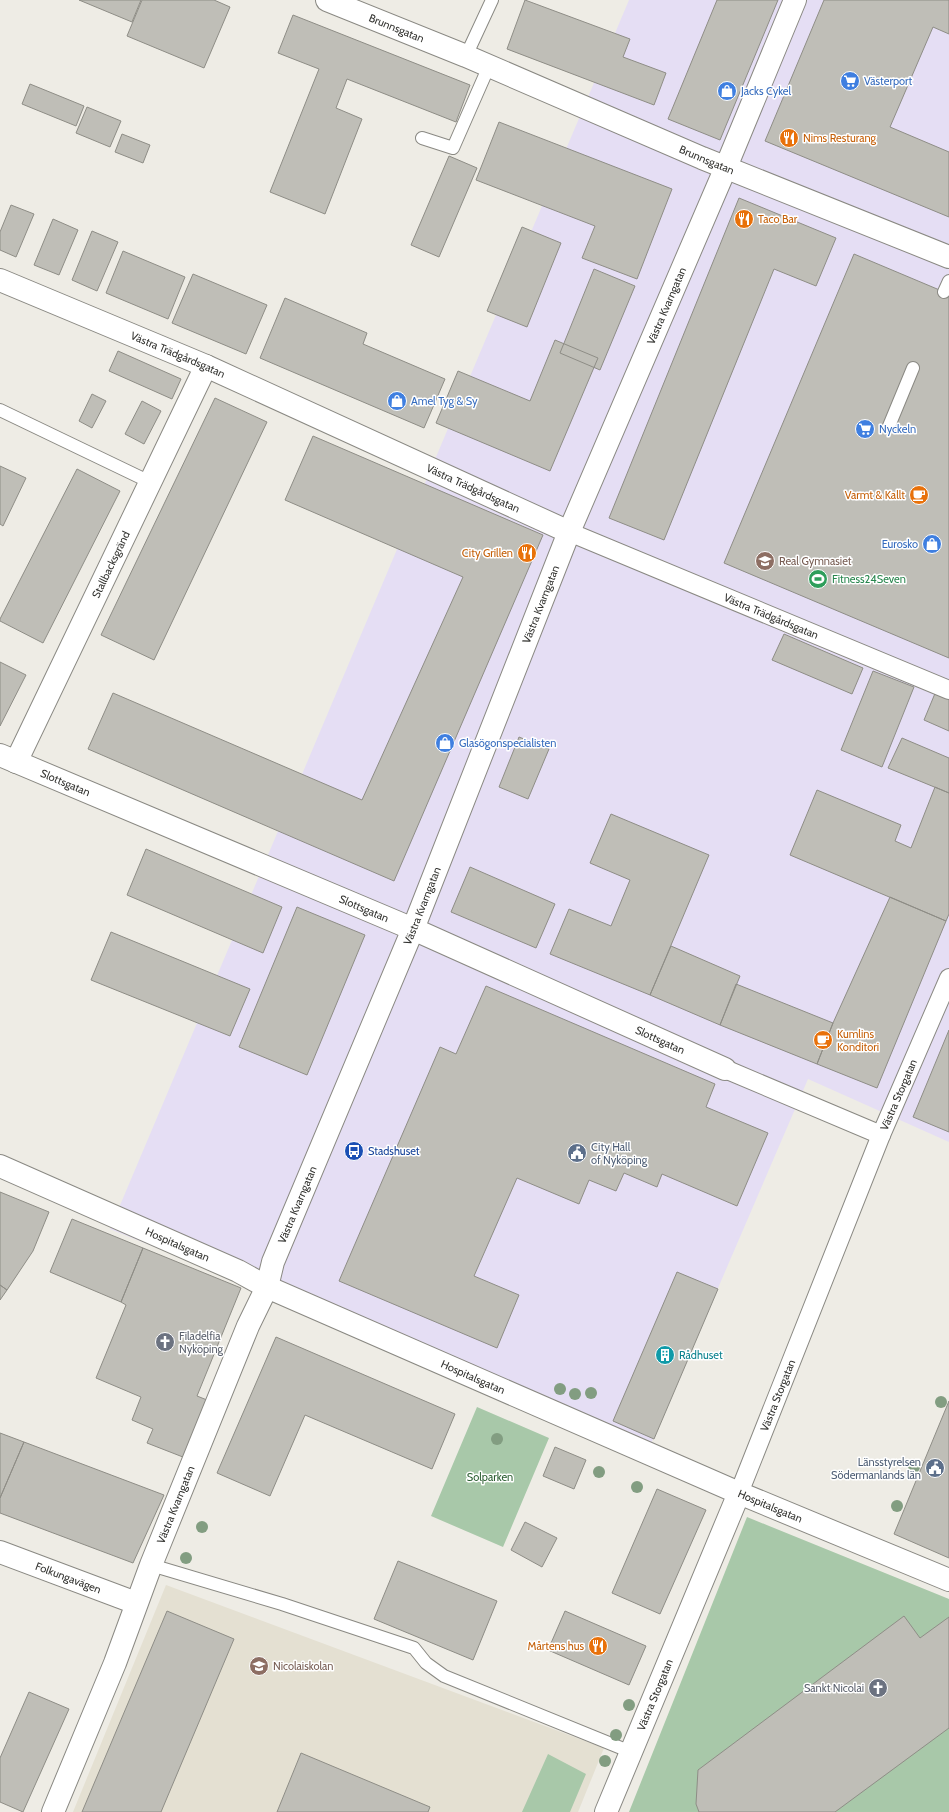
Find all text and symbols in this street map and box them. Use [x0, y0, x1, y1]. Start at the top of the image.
street label: Brunnsgatan [367, 11, 426, 45]
supermarket icon: Västerport [839, 70, 861, 92]
place label: Västerport [864, 74, 913, 88]
shop icon: Jacks Cykel [716, 80, 738, 102]
place label: Jacks Cykel [740, 84, 791, 98]
restaurant icon: Nims Resturang [778, 127, 800, 149]
place label: Nims Resturang [803, 131, 877, 145]
street label: Brunnsgatan [677, 142, 736, 177]
restaurant icon: Taco Bar [733, 208, 755, 230]
place label: Taco Bar [758, 212, 798, 226]
street label: Västra Kvarngatan [644, 265, 689, 346]
street label: Västra Trädgårdsgatan [129, 328, 227, 381]
shop icon: Amel Tyg & Sy [386, 390, 408, 412]
place label: Amel Tyg & Sy [411, 394, 478, 408]
supermarket icon: Nyckeln [854, 418, 876, 440]
place label: Nyckeln [879, 422, 916, 436]
street label: Västra Trädgårdsgatan [424, 461, 522, 516]
cafe icon: Varmt & Kallt [908, 484, 930, 506]
place label: Varmt & Kallt [845, 488, 905, 502]
street label: Stallbacksgränd [89, 529, 133, 600]
shop icon: Eurosko [921, 533, 943, 555]
place label: Eurosko [882, 537, 918, 551]
restaurant icon: City Grillen [516, 542, 538, 564]
place label: City Grillen [462, 546, 513, 560]
school or university icon: Real Gymnasiet [754, 550, 776, 572]
place label: Real Gymnasiet [779, 554, 852, 568]
street label: Västra Kvarngatan [519, 563, 562, 645]
sports icon: Fitness24Seven [807, 568, 829, 590]
place label: Fitness24Seven [832, 572, 906, 586]
street label: Västra Trädgårdsgatan [722, 590, 821, 642]
shop icon: Glasögonspecialisten [434, 732, 456, 754]
place label: Glasögonspecialisten [459, 736, 556, 750]
street label: Slottsgatan [38, 766, 92, 799]
street label: Västra Kvarngatan [400, 865, 444, 947]
street label: Slottsgatan [337, 892, 391, 925]
street label: Slottsgatan [633, 1023, 687, 1057]
place label: Kumlins Konditori [837, 1027, 879, 1054]
cafe icon: Kumlins Konditori [812, 1029, 834, 1051]
street label: Västra Storgatan [877, 1057, 920, 1133]
bus stop icon: Stadshuset [343, 1140, 365, 1162]
place label: City Hall of Nyköping [591, 1140, 648, 1167]
public building icon: City Hall of Nyköping [566, 1142, 588, 1164]
place label: Stadshuset [368, 1144, 420, 1158]
street label: Västra Kvarngatan [275, 1164, 320, 1246]
street label: Hospitalsgatan [143, 1224, 212, 1265]
place label: Filadelfia Nyköping [179, 1329, 224, 1356]
church icon: Filadelfia Nyköping [154, 1331, 176, 1353]
building icon: Rådhuset [654, 1344, 676, 1366]
place label: Rådhuset [679, 1348, 723, 1362]
street label: Hospitalsgatan [439, 1357, 507, 1397]
street label: Västra Storgatan [757, 1357, 798, 1433]
place label: Länsstyrelsen Södermanlands län [831, 1455, 921, 1482]
public building icon: Länsstyrelsen Södermanlands län [924, 1457, 946, 1479]
street label: Västra Kvarngatan [153, 1464, 198, 1546]
park label: Solparken [467, 1470, 513, 1484]
street label: Hospitalsgatan [736, 1486, 805, 1526]
street label: Folkungavägen [33, 1559, 103, 1596]
restaurant icon: Mårtens hus [587, 1635, 609, 1657]
place label: Mårtens hus [528, 1639, 584, 1653]
school or university icon: Nicolaiskolan [248, 1655, 270, 1677]
street label: Västra Storgatan [634, 1657, 676, 1733]
place label: Nicolaiskolan [273, 1659, 333, 1673]
church icon: Sankt Nicolai [867, 1677, 889, 1699]
place label: Sankt Nicolai [804, 1681, 864, 1695]

